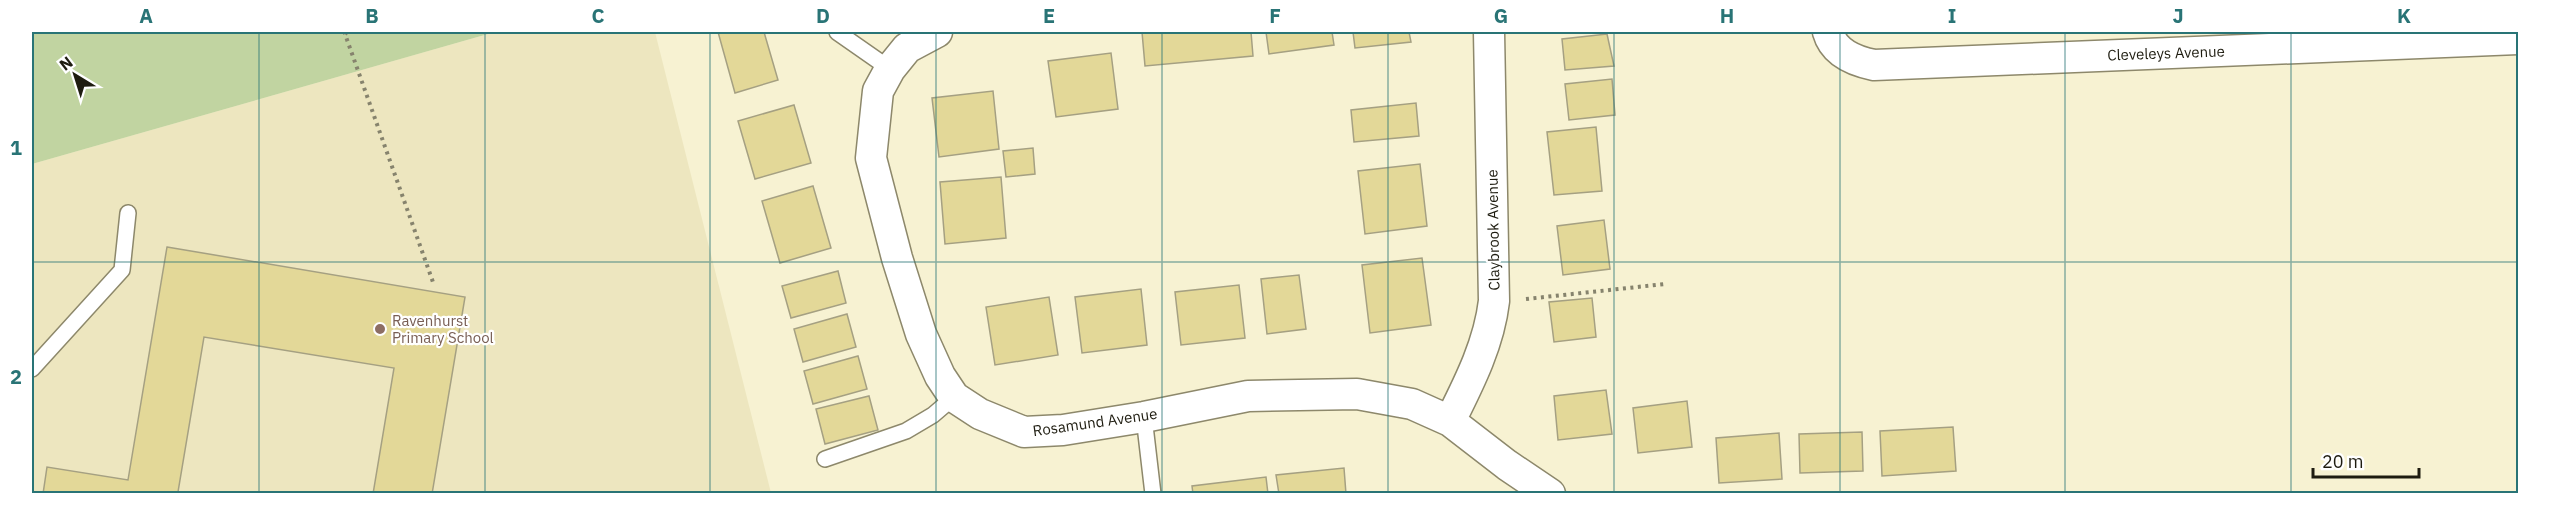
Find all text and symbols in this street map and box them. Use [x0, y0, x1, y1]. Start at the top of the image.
text: A [139, 2, 153, 29]
text: B [365, 2, 379, 29]
text: C [591, 2, 605, 29]
text: D [816, 2, 830, 29]
text: E [1043, 2, 1055, 29]
text: F [1269, 2, 1281, 29]
text: G [1494, 2, 1508, 29]
text: H [1720, 2, 1734, 29]
text: I [1948, 2, 1956, 29]
text: J [2172, 2, 2184, 29]
text: K [2397, 2, 2411, 29]
street label: Cleveleys Avenue [2107, 41, 2225, 65]
north arrow [45, 45, 105, 105]
text: N [55, 52, 76, 75]
text: 1 [10, 134, 22, 161]
street label: Claybrook Avenue [1482, 169, 1504, 291]
place label: Ravenhurst Primary School [392, 311, 494, 347]
marker: Ravenhurst Primary School [373, 322, 387, 336]
text: 2 [10, 363, 22, 390]
street label: Rosamund Avenue [1032, 404, 1158, 440]
scale bar [2313, 441, 2420, 479]
text: 20 m [2322, 450, 2364, 473]

